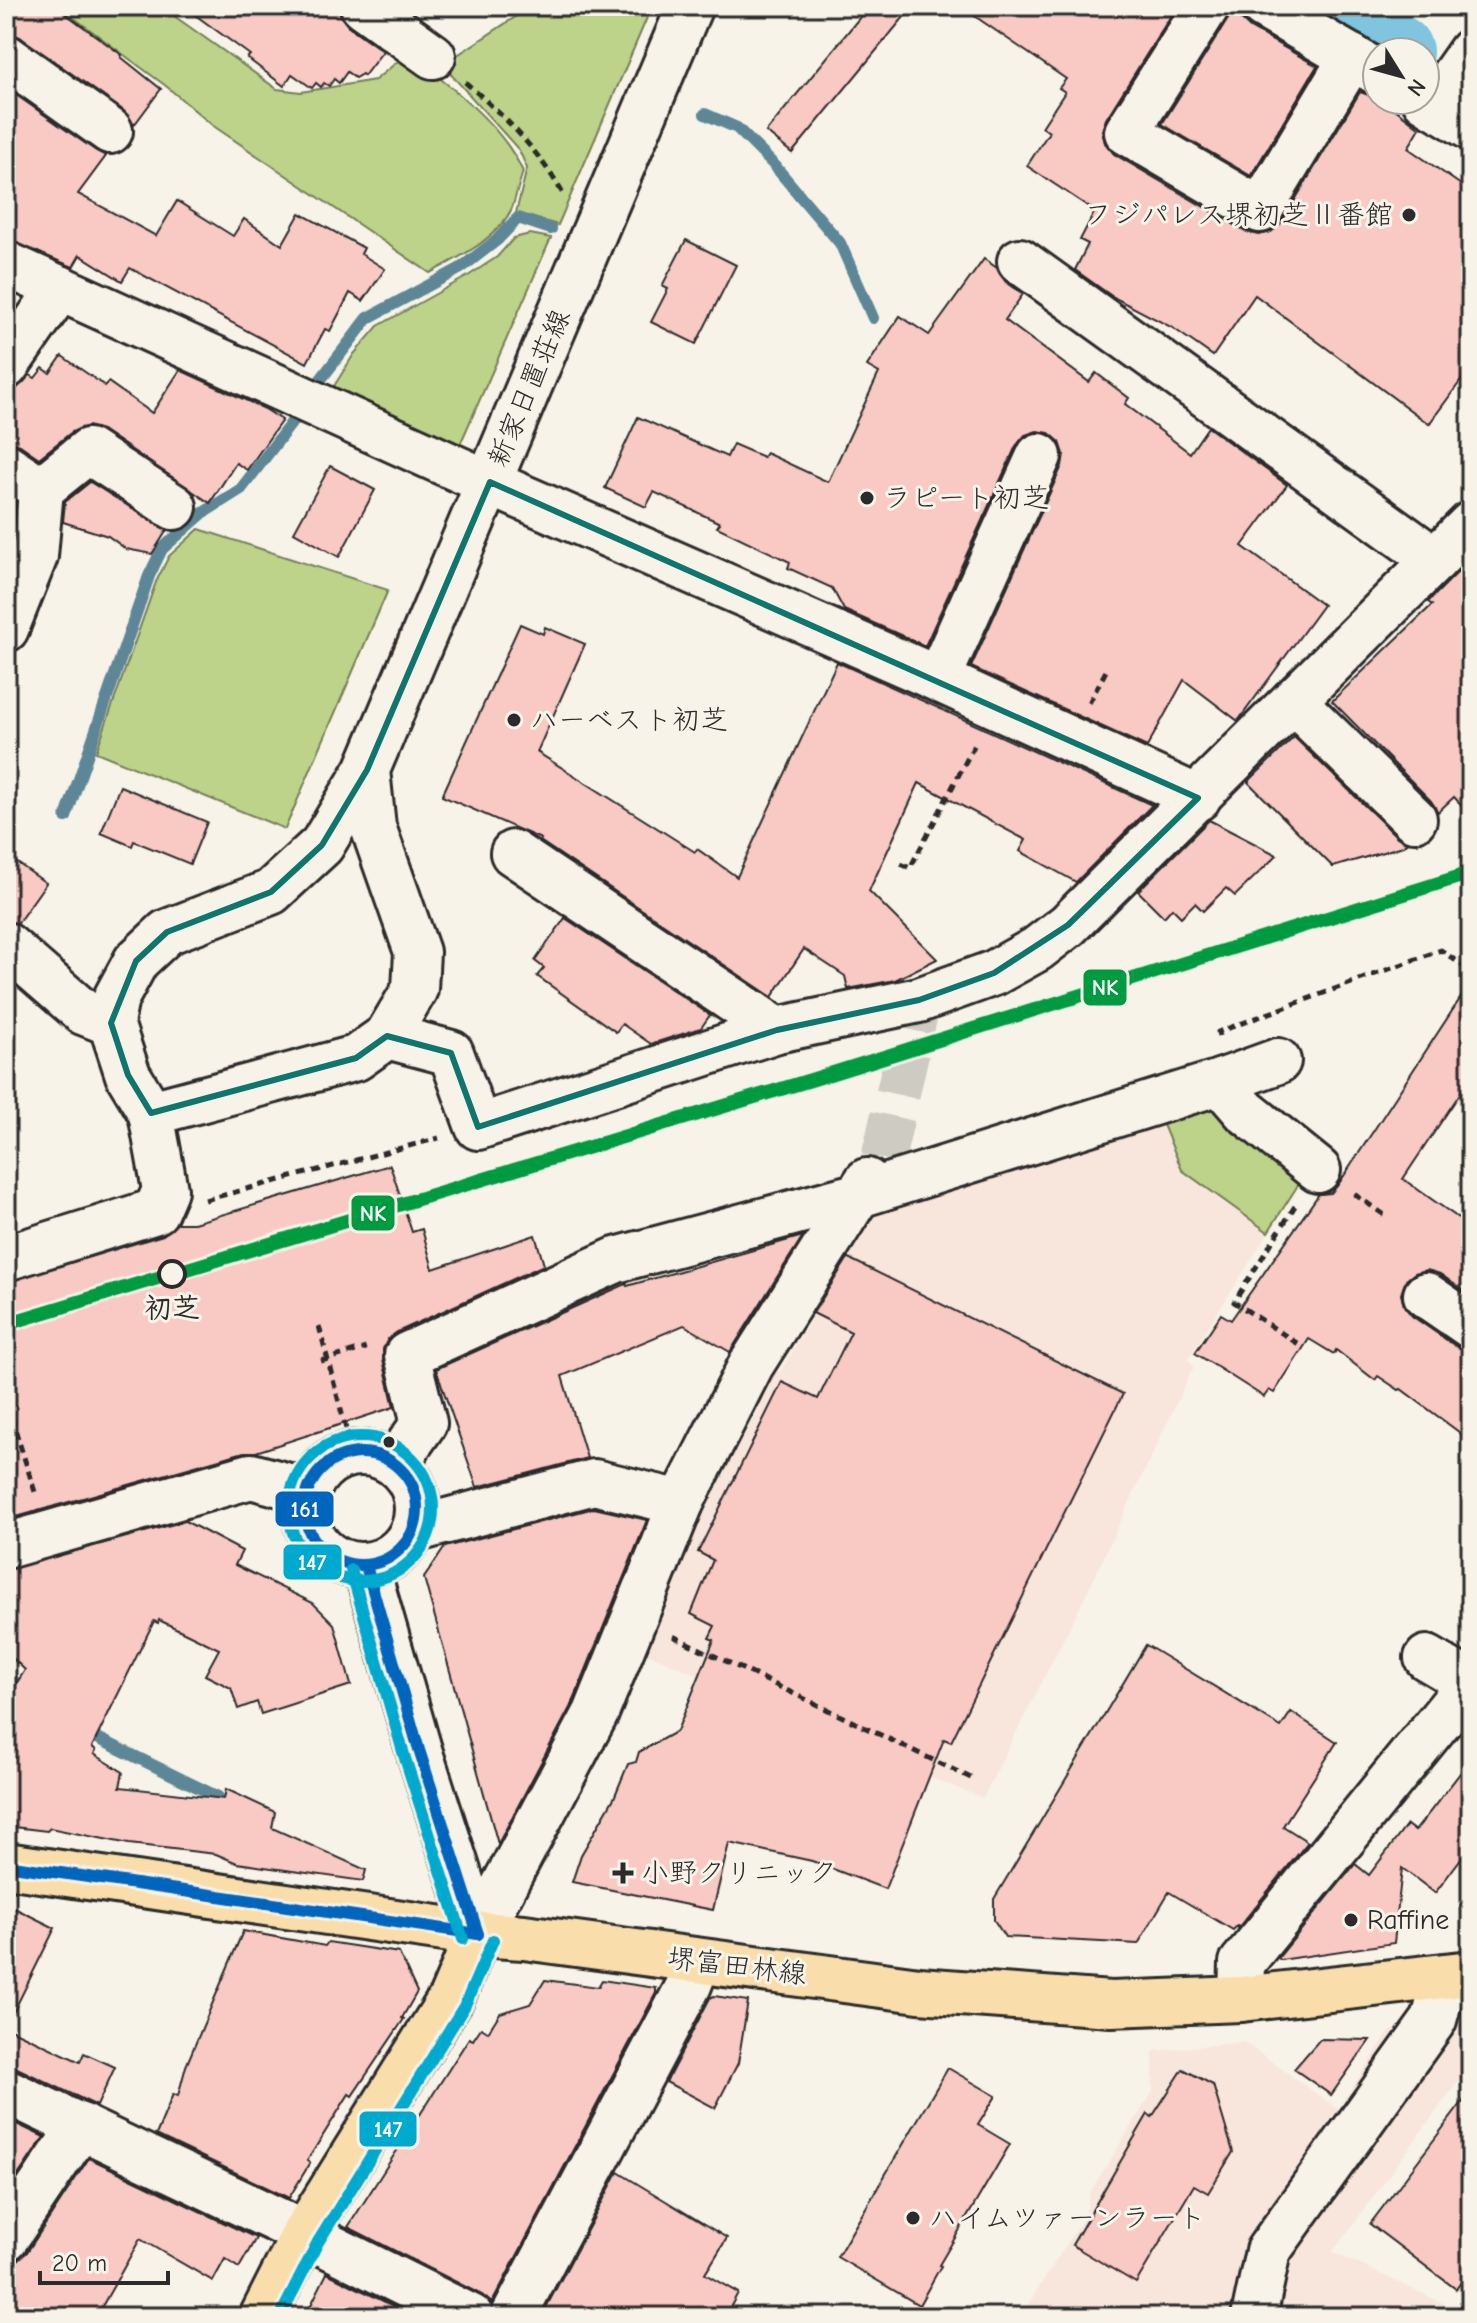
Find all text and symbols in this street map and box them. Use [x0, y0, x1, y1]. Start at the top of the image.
north arrow [1361, 36, 1441, 116]
text: N [1401, 74, 1431, 101]
place label: フジパレス堺初芝Ⅱ番館 [1084, 199, 1393, 231]
marker: フジパレス堺初芝Ⅱ番館 [1400, 206, 1418, 224]
street label: 新家日置荘線 [481, 304, 577, 472]
place label: ラピート初芝 [883, 482, 1050, 514]
marker: ラピート初芝 [858, 489, 876, 507]
place label: ハーベスト初芝 [530, 704, 728, 736]
marker: ハーベスト初芝 [505, 711, 523, 729]
line badge: NK [1082, 968, 1128, 1007]
text: NK [1092, 975, 1118, 1001]
line badge: NK [350, 1194, 396, 1232]
text: NK [360, 1201, 386, 1227]
marker: 初芝 [158, 1260, 186, 1288]
place label: 初芝 [144, 1292, 200, 1324]
unlabelled marker [381, 1434, 397, 1450]
line badge: 161 [274, 1490, 335, 1528]
text: 161 [291, 1497, 319, 1523]
line badge: 147 [282, 1543, 343, 1581]
text: 147 [298, 1550, 326, 1576]
place label: 小野クリニック [641, 1857, 837, 1889]
marker: 小野クリニック [612, 1862, 634, 1884]
place label: Raffine [1367, 1904, 1449, 1936]
marker: Raffine [1342, 1911, 1360, 1929]
street label: 堺富田林線 [666, 1942, 808, 1990]
line badge: 147 [358, 2110, 418, 2148]
text: 147 [374, 2117, 402, 2143]
place label: ハイムツァーンラート [929, 2202, 1206, 2234]
marker: ハイムツァーンラート [904, 2209, 922, 2227]
scale bar [40, 2235, 168, 2285]
text: 20 m [52, 2249, 107, 2277]

